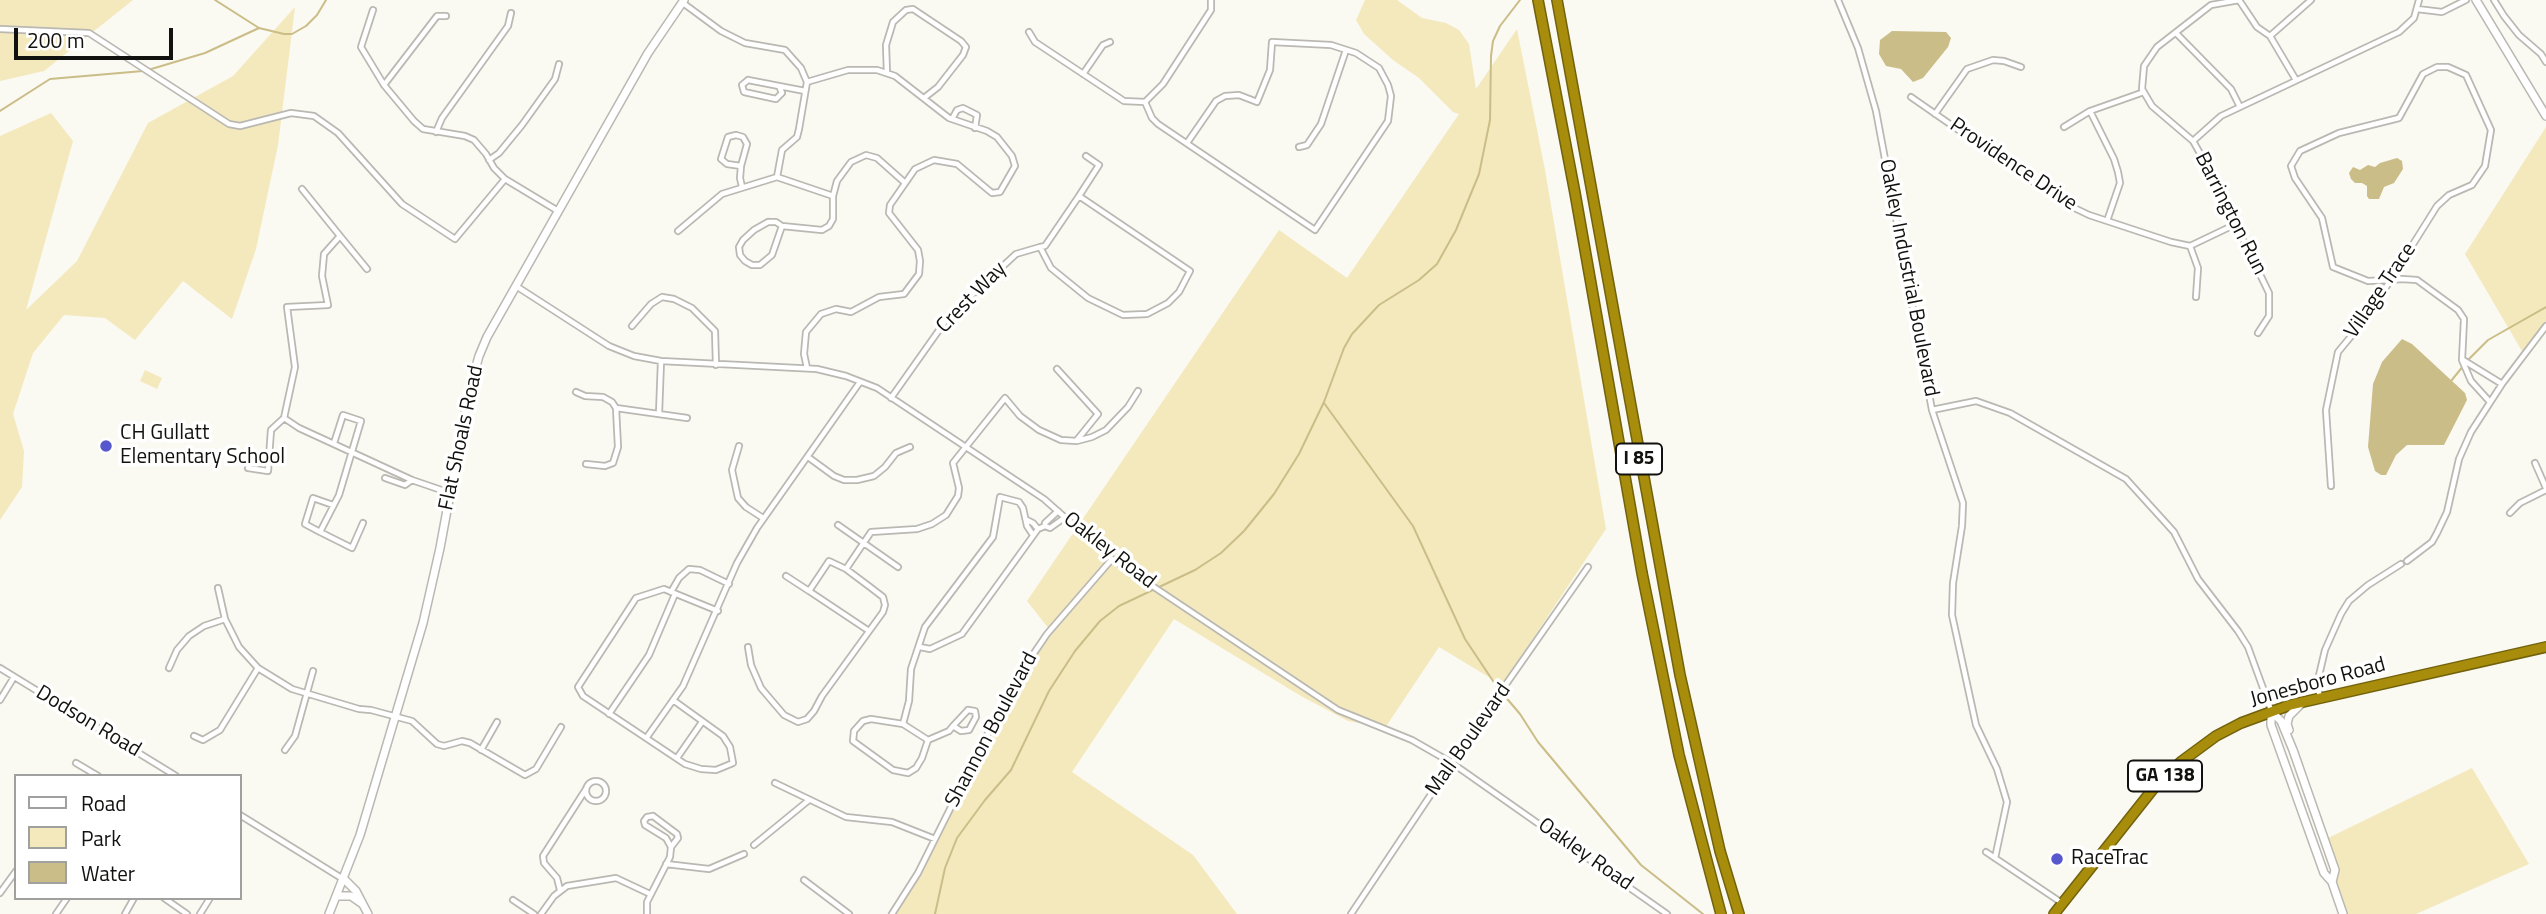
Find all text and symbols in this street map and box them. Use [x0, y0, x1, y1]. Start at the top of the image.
scale bar [18, 14, 177, 58]
text: 200 m [27, 24, 84, 56]
street label: Providence Drive [1944, 113, 2082, 217]
street label: Barrington Run [2188, 148, 2272, 280]
street label: Oakley Industrial Boulevard [1873, 157, 1943, 399]
street label: Village Trace [2340, 238, 2422, 344]
street label: Crest Way [932, 257, 1012, 339]
street label: Flat Shoals Road [434, 363, 490, 513]
place label: CH Gullatt Elementary School [120, 421, 285, 471]
marker: CH Gullatt Elementary School [98, 438, 114, 454]
road number: I 85 [1616, 444, 1662, 474]
street label: Oakley Road [1058, 507, 1160, 595]
street label: Shannon Boulevard [941, 648, 1043, 812]
street label: Jonesboro Road [2248, 653, 2388, 713]
street label: Mall Boulevard [1421, 679, 1517, 801]
street label: Dodson Road [31, 681, 145, 763]
road number: GA 138 [2128, 761, 2202, 792]
legend [14, 774, 242, 900]
text: Road [81, 787, 126, 819]
street label: Oakley Road [1533, 813, 1637, 897]
text: Park [81, 822, 121, 854]
place label: RaceTrac [2071, 846, 2148, 872]
marker: RaceTrac [2049, 851, 2065, 867]
text: Water [81, 857, 135, 889]

